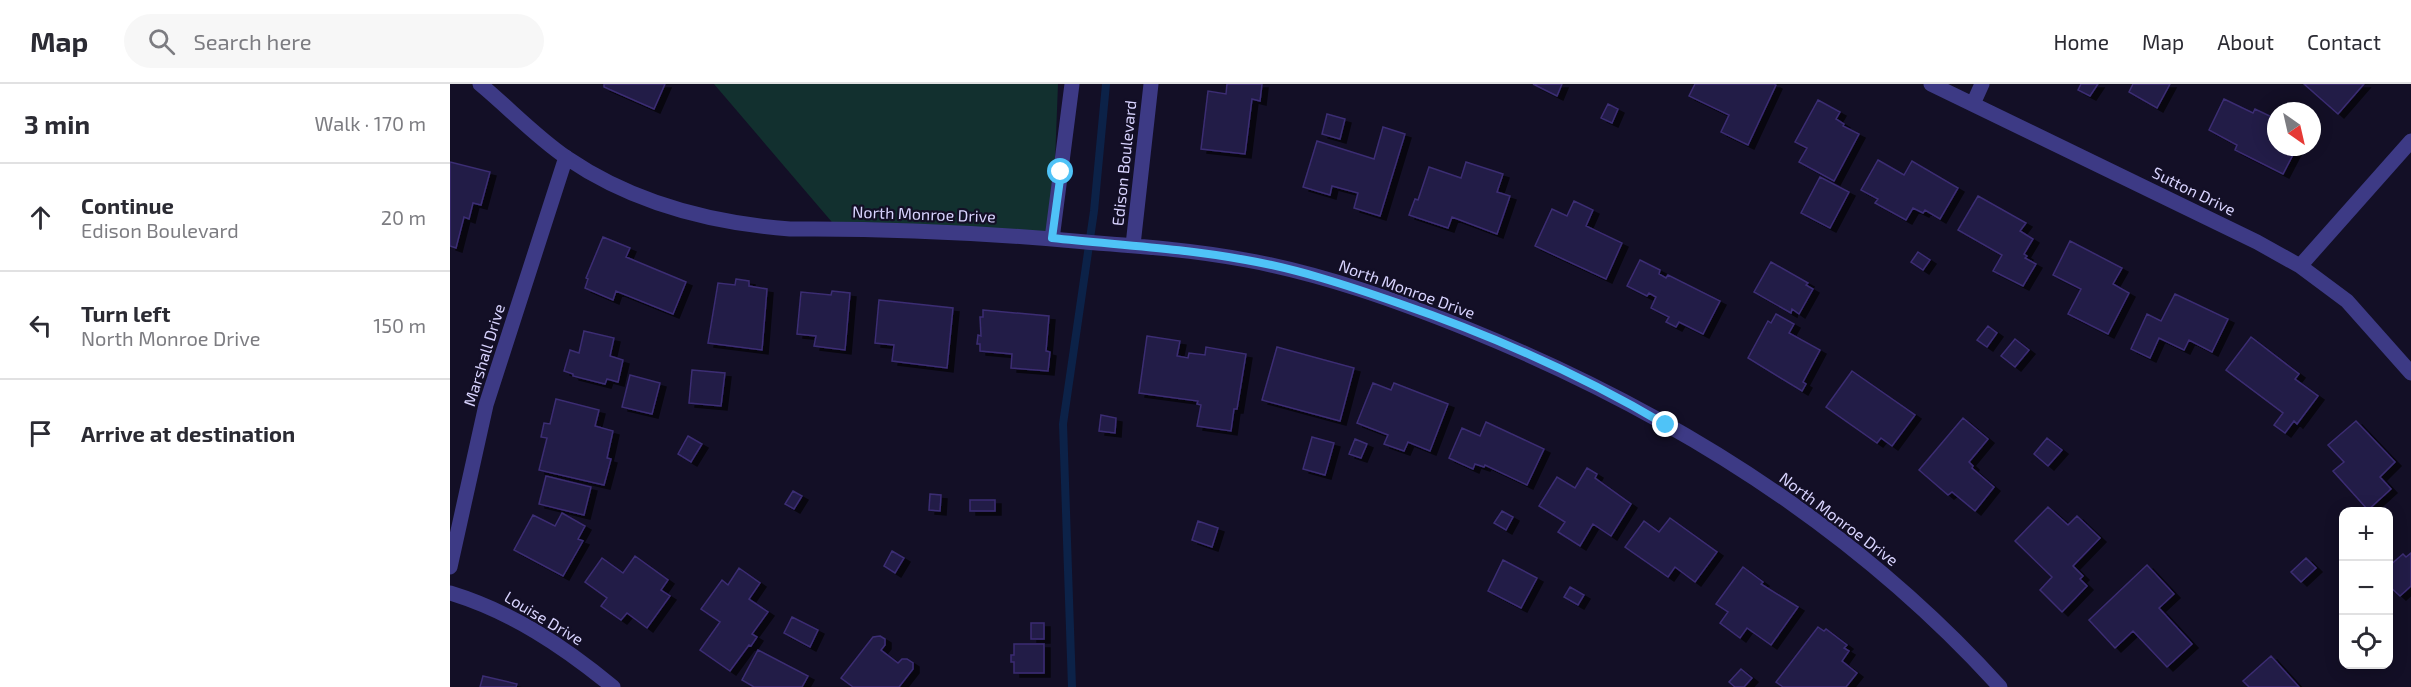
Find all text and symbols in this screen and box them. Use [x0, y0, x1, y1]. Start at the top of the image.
search box [124, 14, 544, 68]
text: Map [30, 24, 88, 58]
icon: search [145, 25, 178, 58]
text: Search here [193, 28, 312, 54]
text: Home [2053, 29, 2109, 54]
text: Map [2142, 29, 2184, 54]
text: About [2217, 29, 2274, 54]
text: Contact [2307, 29, 2381, 54]
street label: Edison Boulevard [1107, 99, 1140, 227]
north arrow [2267, 102, 2321, 156]
text: 3 min [24, 108, 90, 139]
text: Walk · 170 m [315, 111, 426, 135]
route start [1047, 158, 1073, 184]
street label: Sutton Drive [2150, 162, 2239, 219]
text: Continue [81, 192, 174, 218]
icon: ahead [24, 201, 57, 234]
street label: North Monroe Drive [852, 202, 996, 226]
text: 20 m [381, 205, 426, 229]
text: Edison Boulevard [81, 218, 239, 242]
street label: North Monroe Drive [1336, 255, 1478, 322]
text: Turn left [81, 300, 170, 326]
street label: Marshall Drive [459, 301, 508, 408]
icon: left [24, 309, 57, 342]
text: 150 m [373, 313, 426, 337]
text: North Monroe Drive [81, 326, 261, 350]
route end [1652, 411, 1678, 437]
icon: arrive [24, 417, 57, 450]
text: Arrive at destination [81, 420, 295, 446]
street label: North Monroe Drive [1776, 468, 1902, 569]
map controls [2339, 507, 2393, 669]
button: + [2339, 507, 2393, 561]
button: − [2339, 561, 2393, 615]
street label: Louise Drive [501, 587, 587, 649]
button: locate [2339, 615, 2393, 669]

